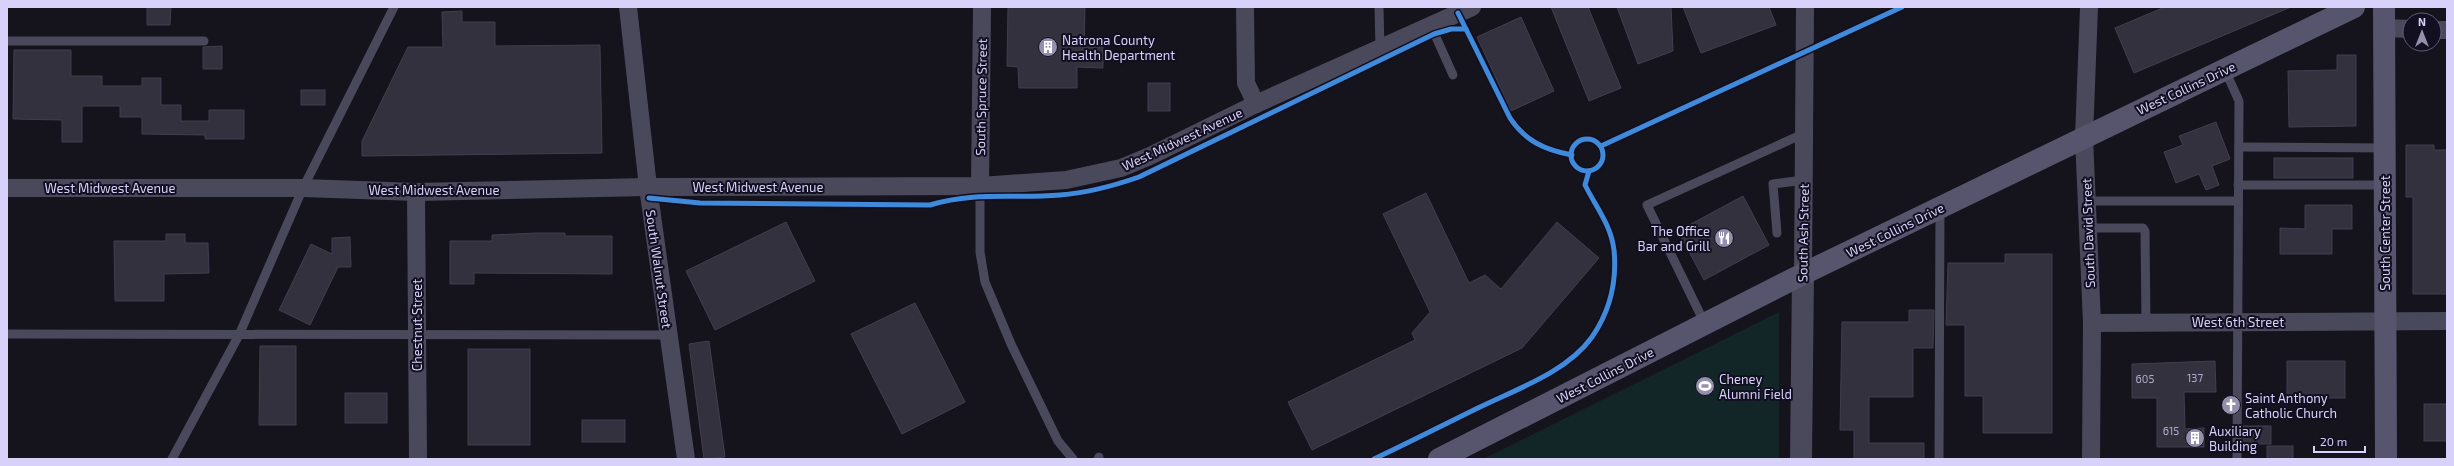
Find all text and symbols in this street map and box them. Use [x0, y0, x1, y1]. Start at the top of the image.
north arrow [2402, 12, 2442, 52]
text: N [2418, 15, 2426, 28]
place label: Natrona County Health Department [1062, 32, 1175, 63]
building icon: Natrona County Health Department [1037, 36, 1059, 58]
street label: South Spruce Street [972, 38, 990, 156]
street label: West Collins Drive [2134, 58, 2238, 118]
street label: West Midwest Avenue [1119, 104, 1245, 174]
street label: South Center Street [2377, 175, 2393, 291]
street label: South David Street [2078, 178, 2098, 288]
street label: West Midwest Avenue [693, 179, 823, 195]
street label: West Midwest Avenue [45, 180, 175, 196]
street label: West Midwest Avenue [369, 182, 499, 198]
street label: South Ash Street [1794, 184, 1812, 282]
street label: West Collins Drive [1843, 199, 1947, 261]
street label: South Walnut Street [643, 209, 675, 329]
place label: The Office Bar and Grill [1638, 223, 1710, 254]
restaurant icon: The Office Bar and Grill [1713, 227, 1735, 249]
street label: Chestnut Street [409, 279, 425, 371]
street label: West 6th Street [2192, 314, 2284, 330]
street label: West Collins Drive [1554, 344, 1656, 406]
place label: Cheney Alumni Field [1719, 371, 1792, 402]
house number: 137 [2187, 371, 2203, 384]
house number: 605 [2136, 372, 2155, 385]
sports icon: Cheney Alumni Field [1694, 375, 1716, 397]
place label: Saint Anthony Catholic Church [2245, 390, 2337, 421]
church icon: Saint Anthony Catholic Church [2220, 394, 2242, 416]
place label: Auxiliary Building [2209, 423, 2261, 454]
house number: 615 [2163, 424, 2179, 437]
building icon: Auxiliary Building [2184, 427, 2206, 449]
scale bar [2314, 428, 2365, 454]
text: 20 m [2320, 434, 2347, 448]

